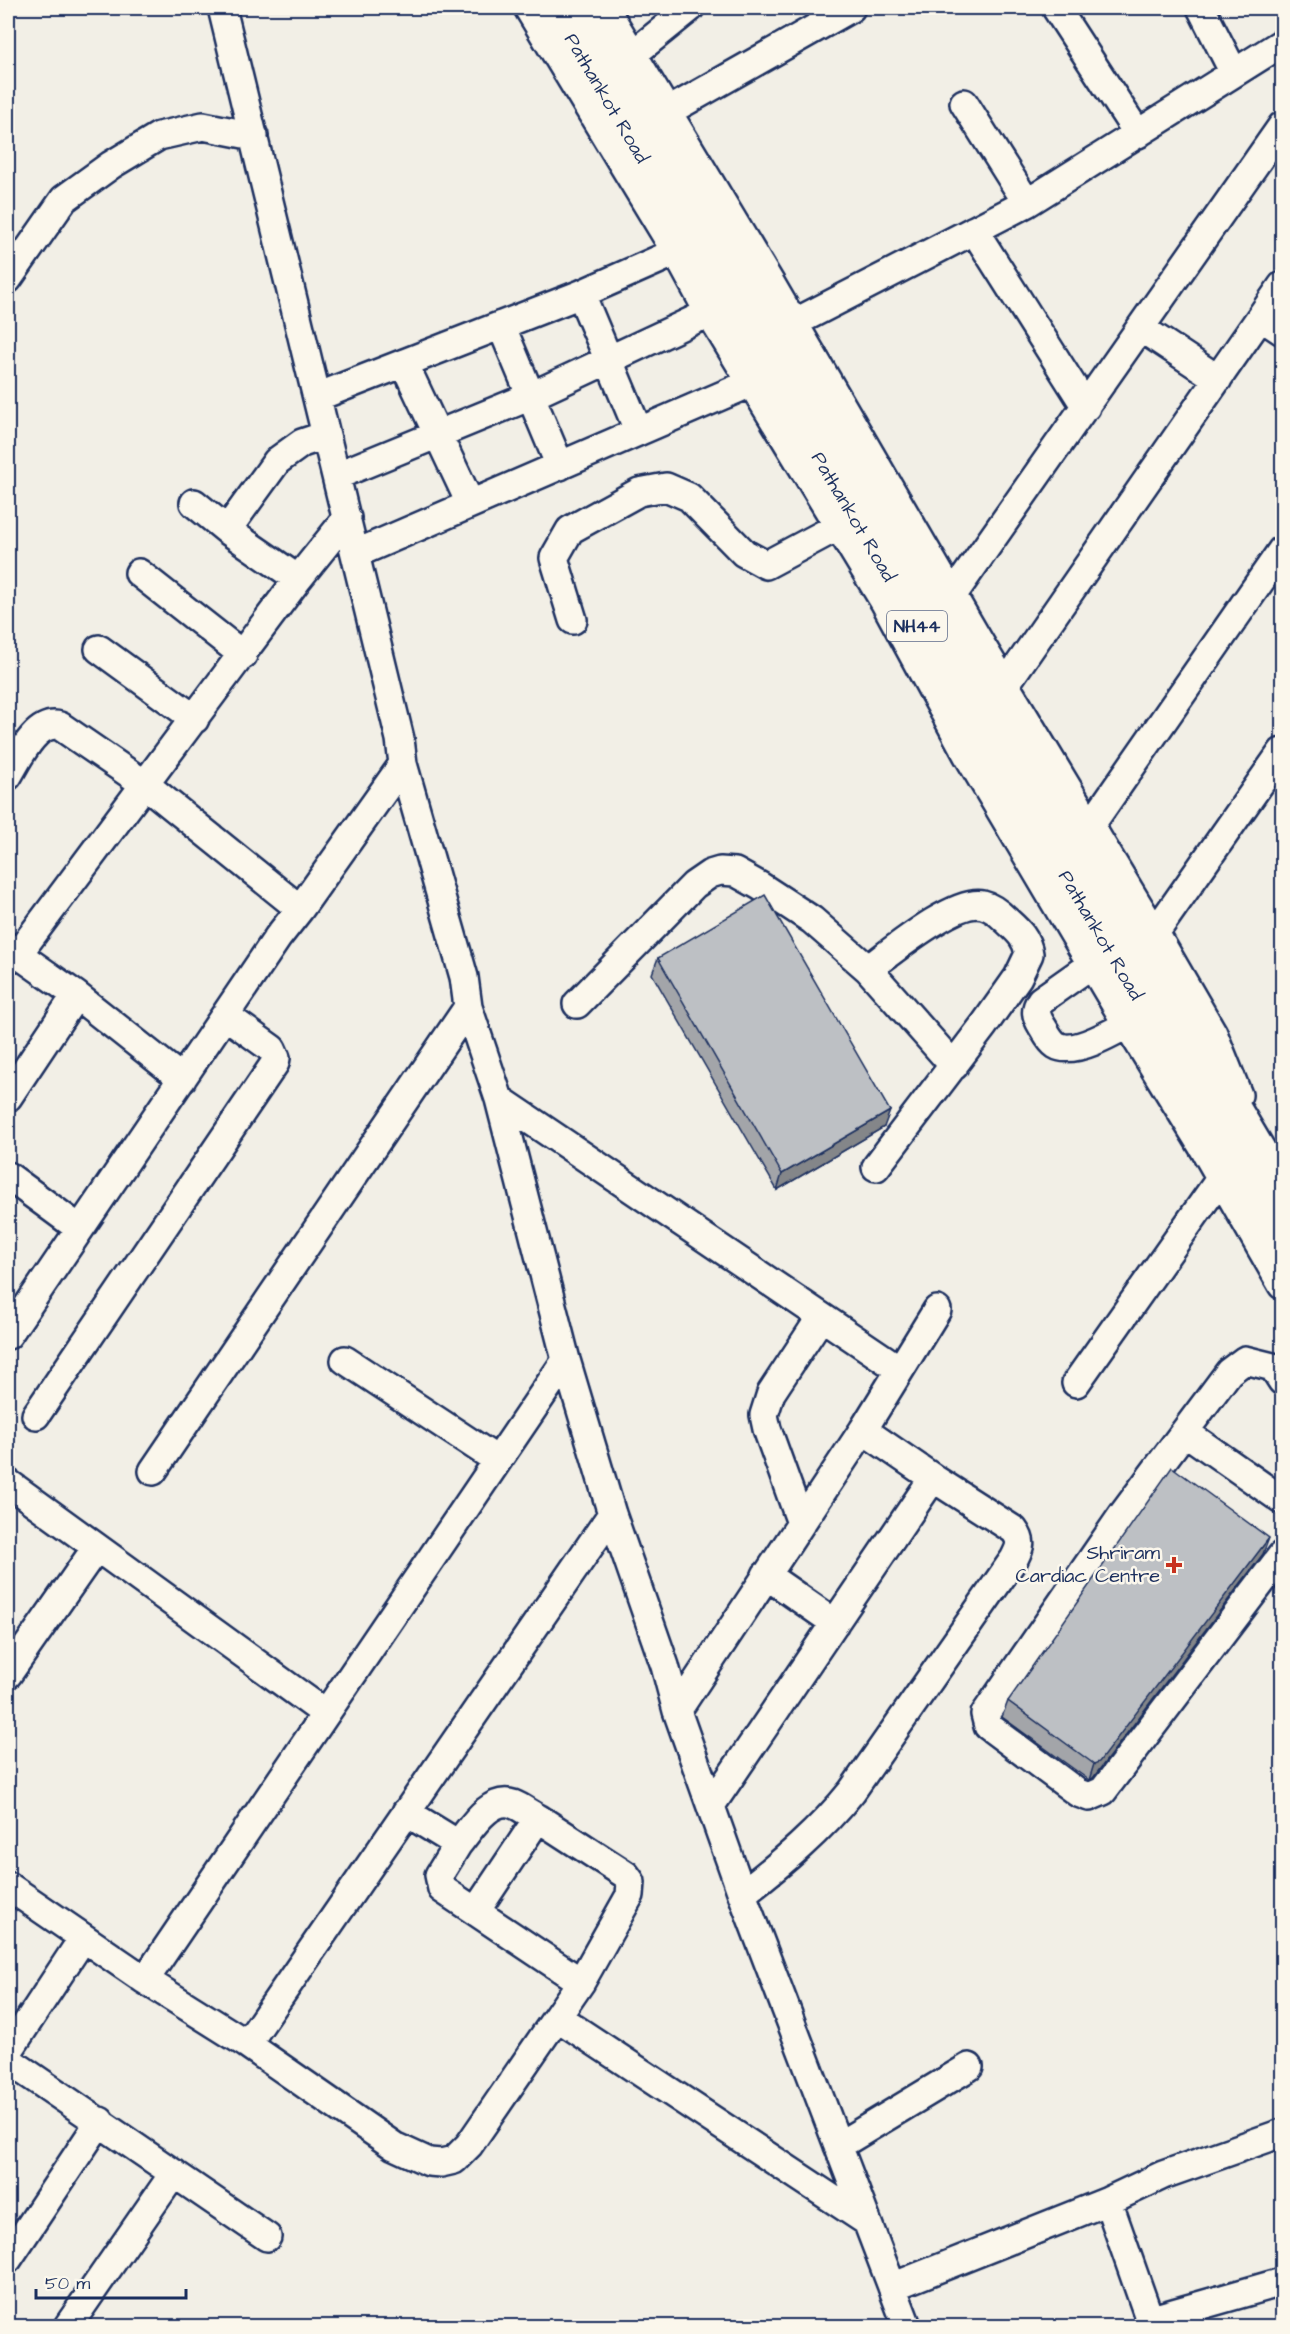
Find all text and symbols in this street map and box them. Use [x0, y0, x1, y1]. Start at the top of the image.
street label: Pathankot Road [557, 28, 656, 169]
street label: Pathankot Road [804, 447, 903, 587]
road number: NH44 [887, 611, 947, 641]
street label: Pathankot Road [1051, 865, 1150, 1006]
place label: Shriram Cardiac Centre [1016, 1539, 1160, 1590]
marker: Shriram Cardiac Centre [1165, 1556, 1183, 1574]
scale bar [36, 2262, 186, 2300]
text: 50 m [45, 2271, 90, 2296]

